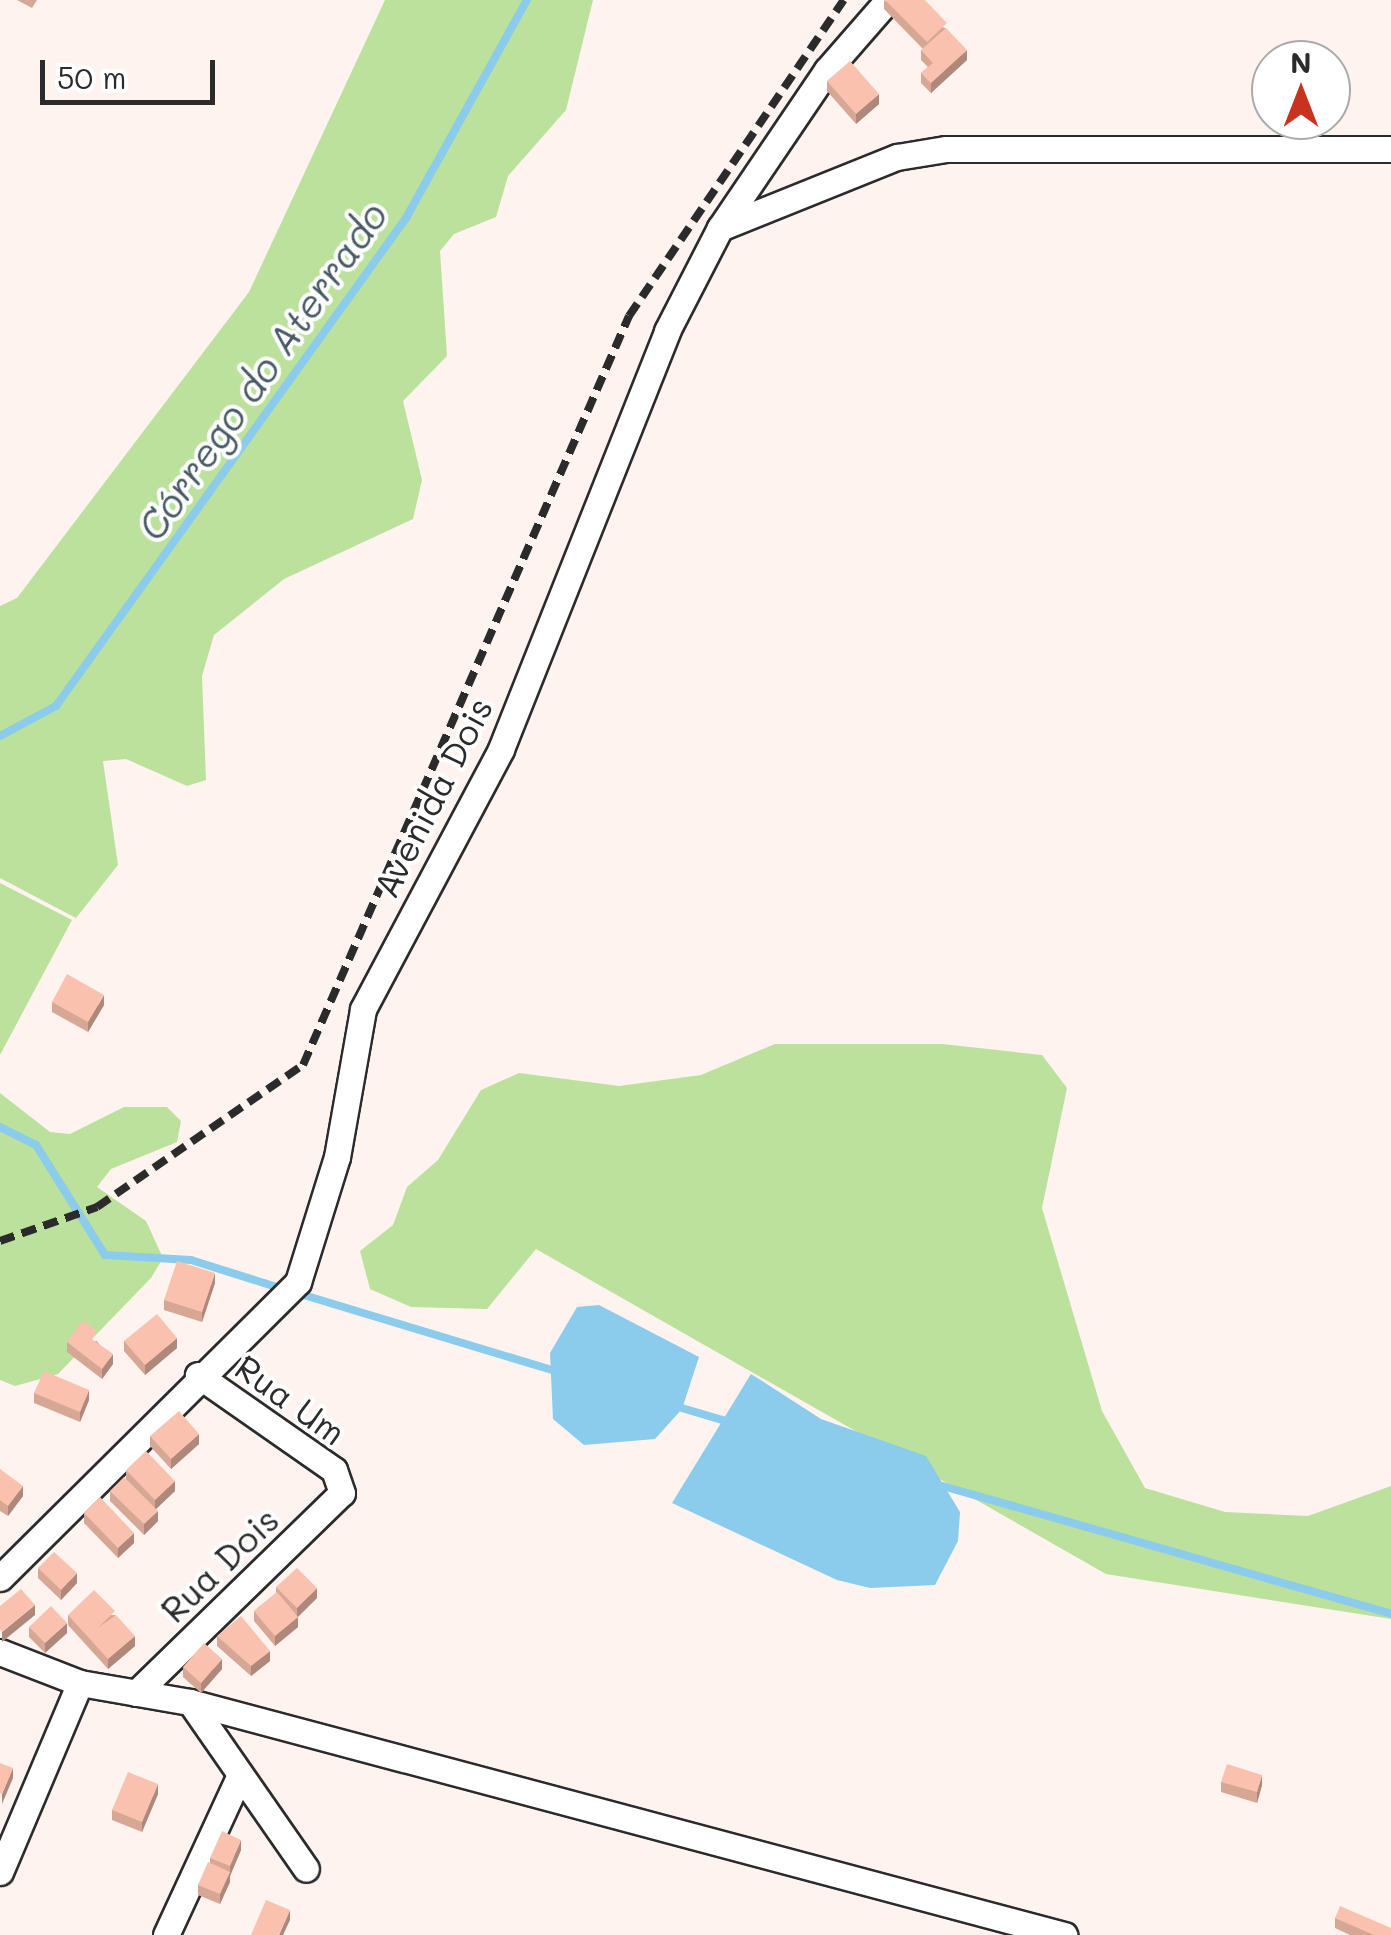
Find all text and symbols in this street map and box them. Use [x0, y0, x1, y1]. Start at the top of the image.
scale bar [45, 40, 220, 102]
north arrow [1251, 40, 1351, 140]
text: N [1290, 44, 1312, 80]
text: 50 m [57, 57, 127, 97]
water label: Córrego do Aterrado [128, 193, 396, 549]
street label: Avenida Dois [364, 690, 500, 904]
street label: Rua Um [228, 1345, 354, 1453]
street label: Rua Dois [152, 1498, 286, 1630]

